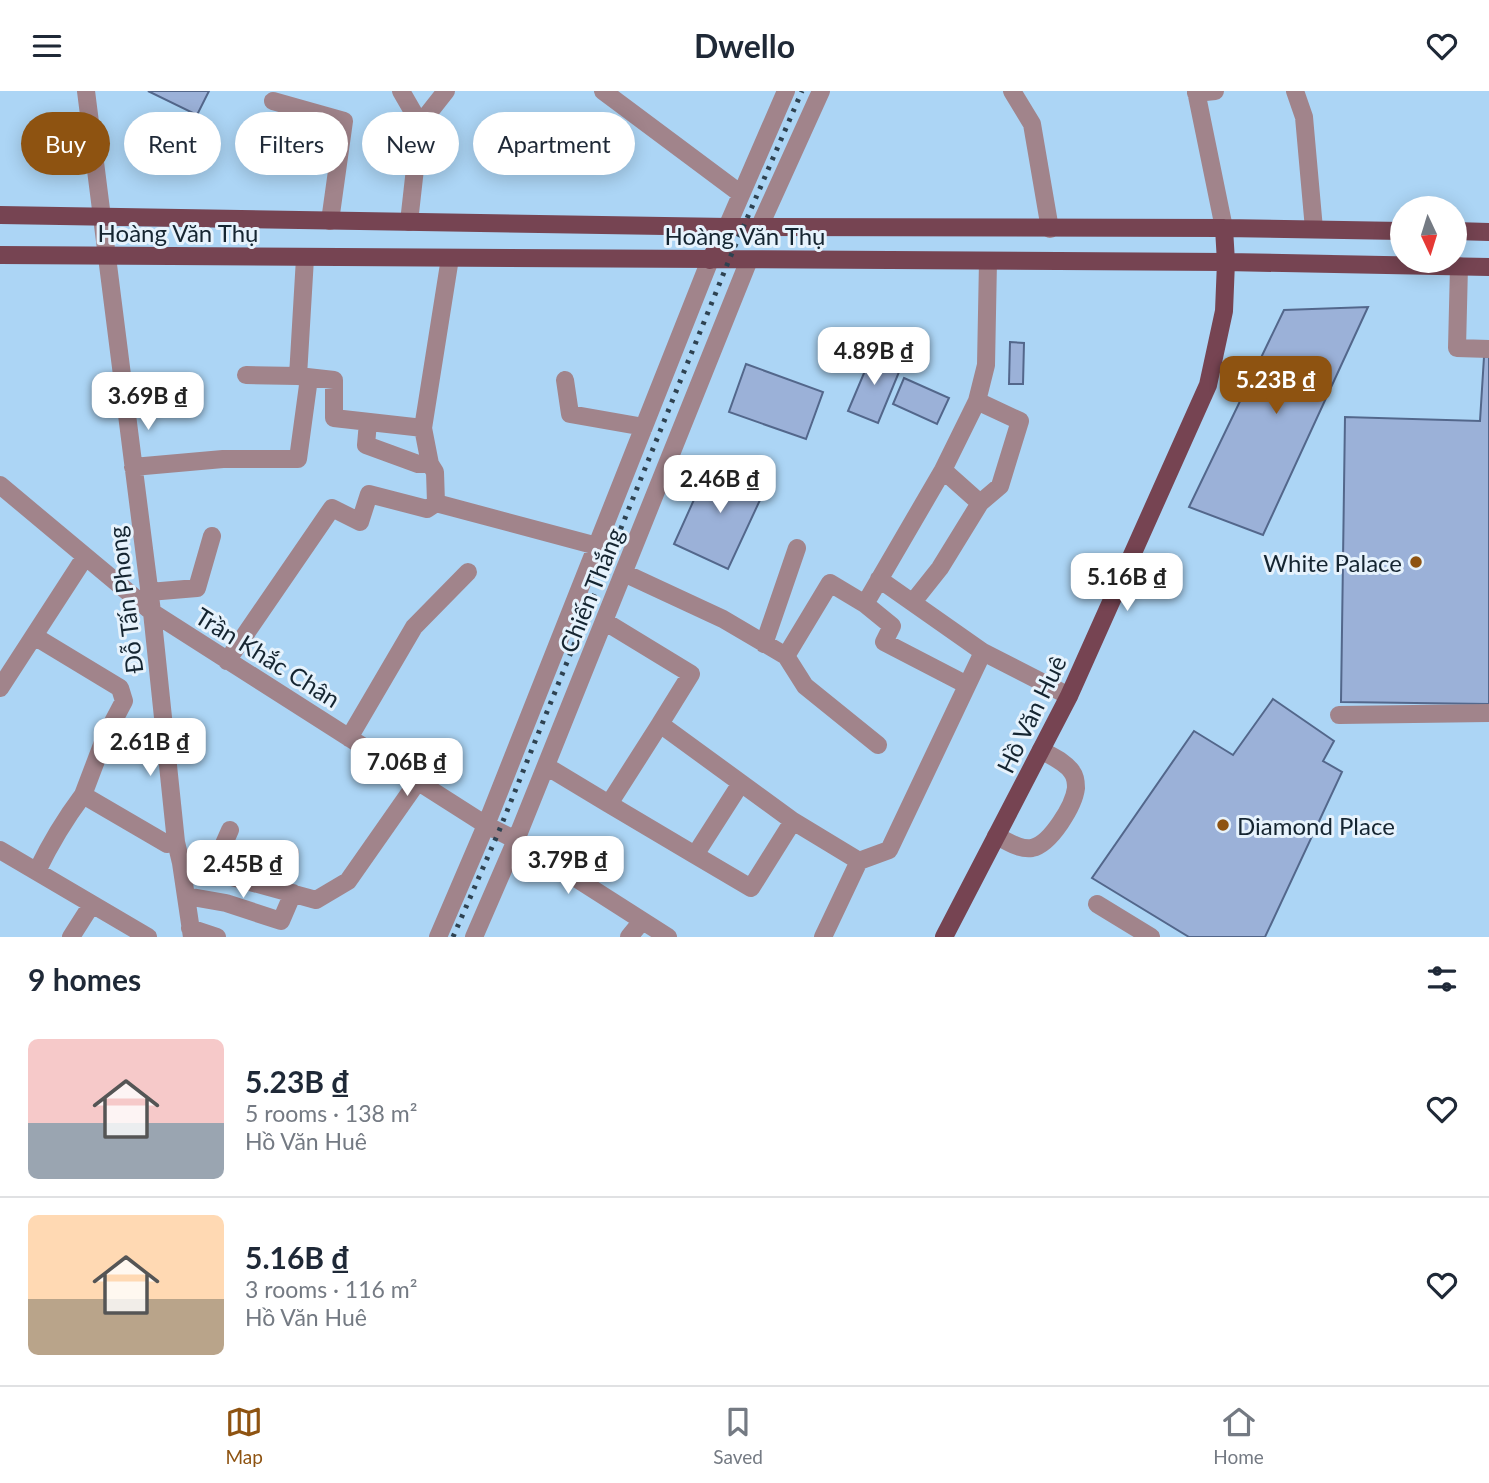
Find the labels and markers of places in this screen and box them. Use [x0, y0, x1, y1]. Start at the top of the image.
pin: 4.89B ₫ [809, 327, 939, 387]
pin: 5.23B ₫ [1211, 357, 1341, 416]
pin: 3.69B ₫ [83, 373, 213, 432]
pin: 2.46B ₫ [655, 455, 785, 515]
place label: White Palace [1263, 548, 1402, 577]
pin: 5.16B ₫ [1062, 553, 1192, 613]
marker: White Palace [1408, 554, 1424, 570]
pin: 2.61B ₫ [85, 719, 215, 778]
pin: 7.06B ₫ [342, 739, 472, 798]
place label: Diamond Place [1237, 811, 1395, 840]
marker: Diamond Place [1215, 817, 1231, 833]
pin: 3.79B ₫ [503, 837, 633, 896]
pin: 2.45B ₫ [178, 841, 308, 900]

